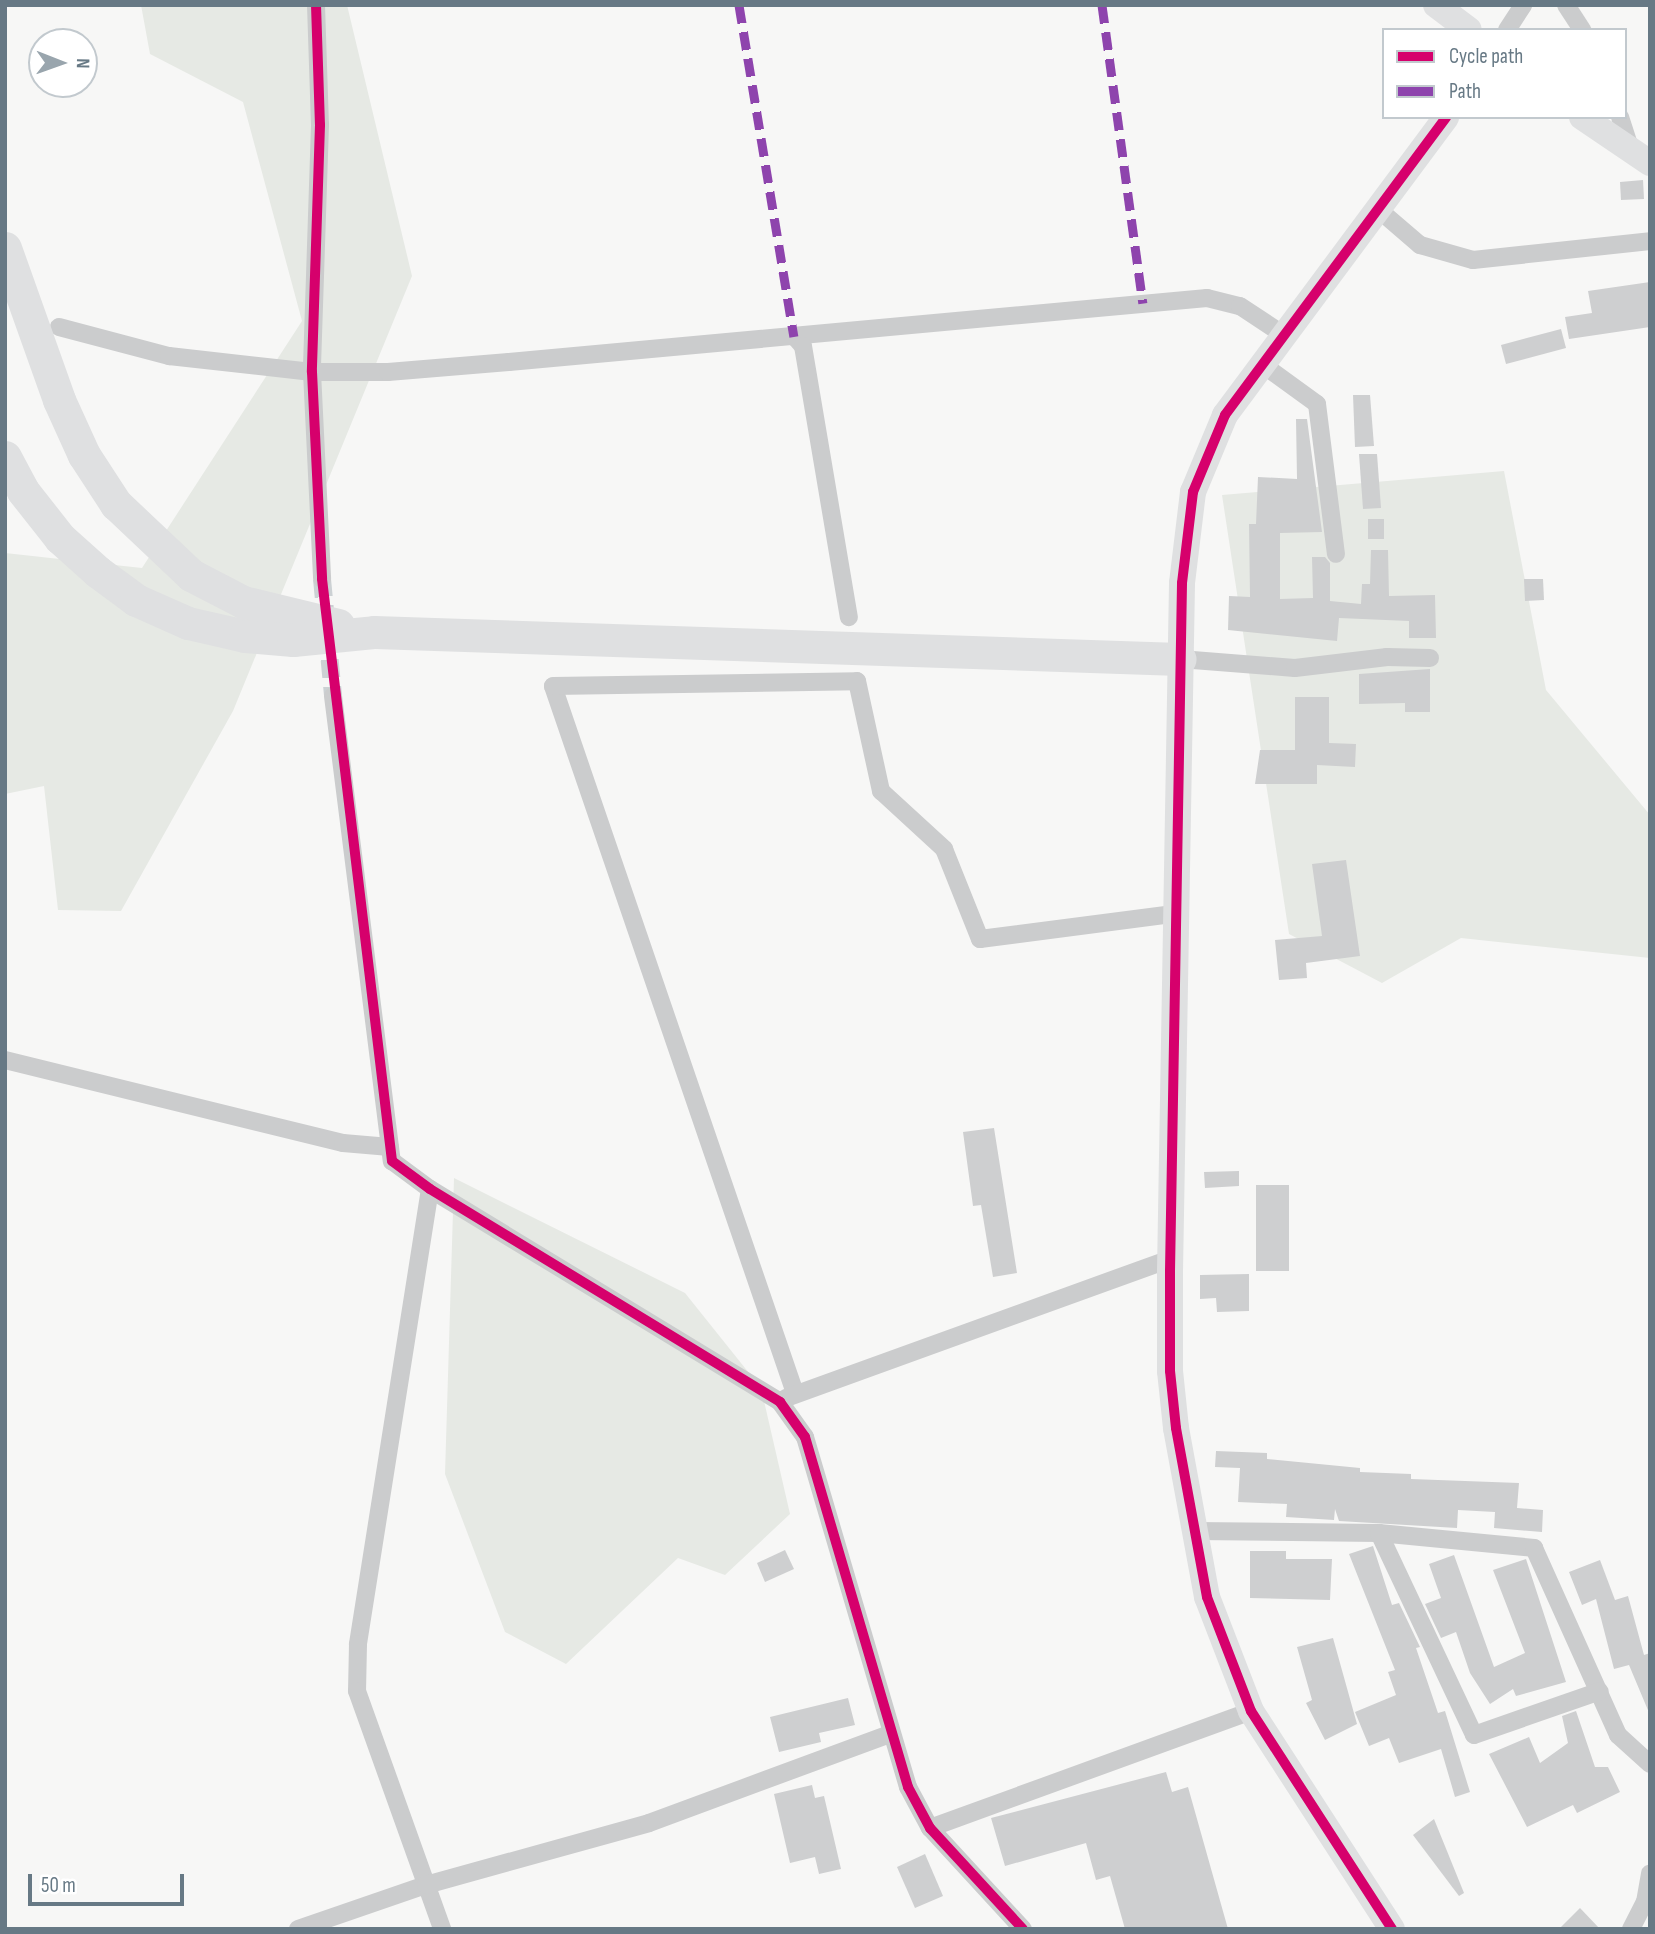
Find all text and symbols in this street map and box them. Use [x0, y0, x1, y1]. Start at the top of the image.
north arrow [28, 28, 98, 98]
legend [1382, 28, 1627, 119]
text: Cycle path [1449, 44, 1523, 69]
text: N [71, 58, 94, 69]
text: Path [1449, 79, 1481, 104]
scale bar [32, 1860, 187, 1904]
text: 50 m [41, 1873, 76, 1898]

